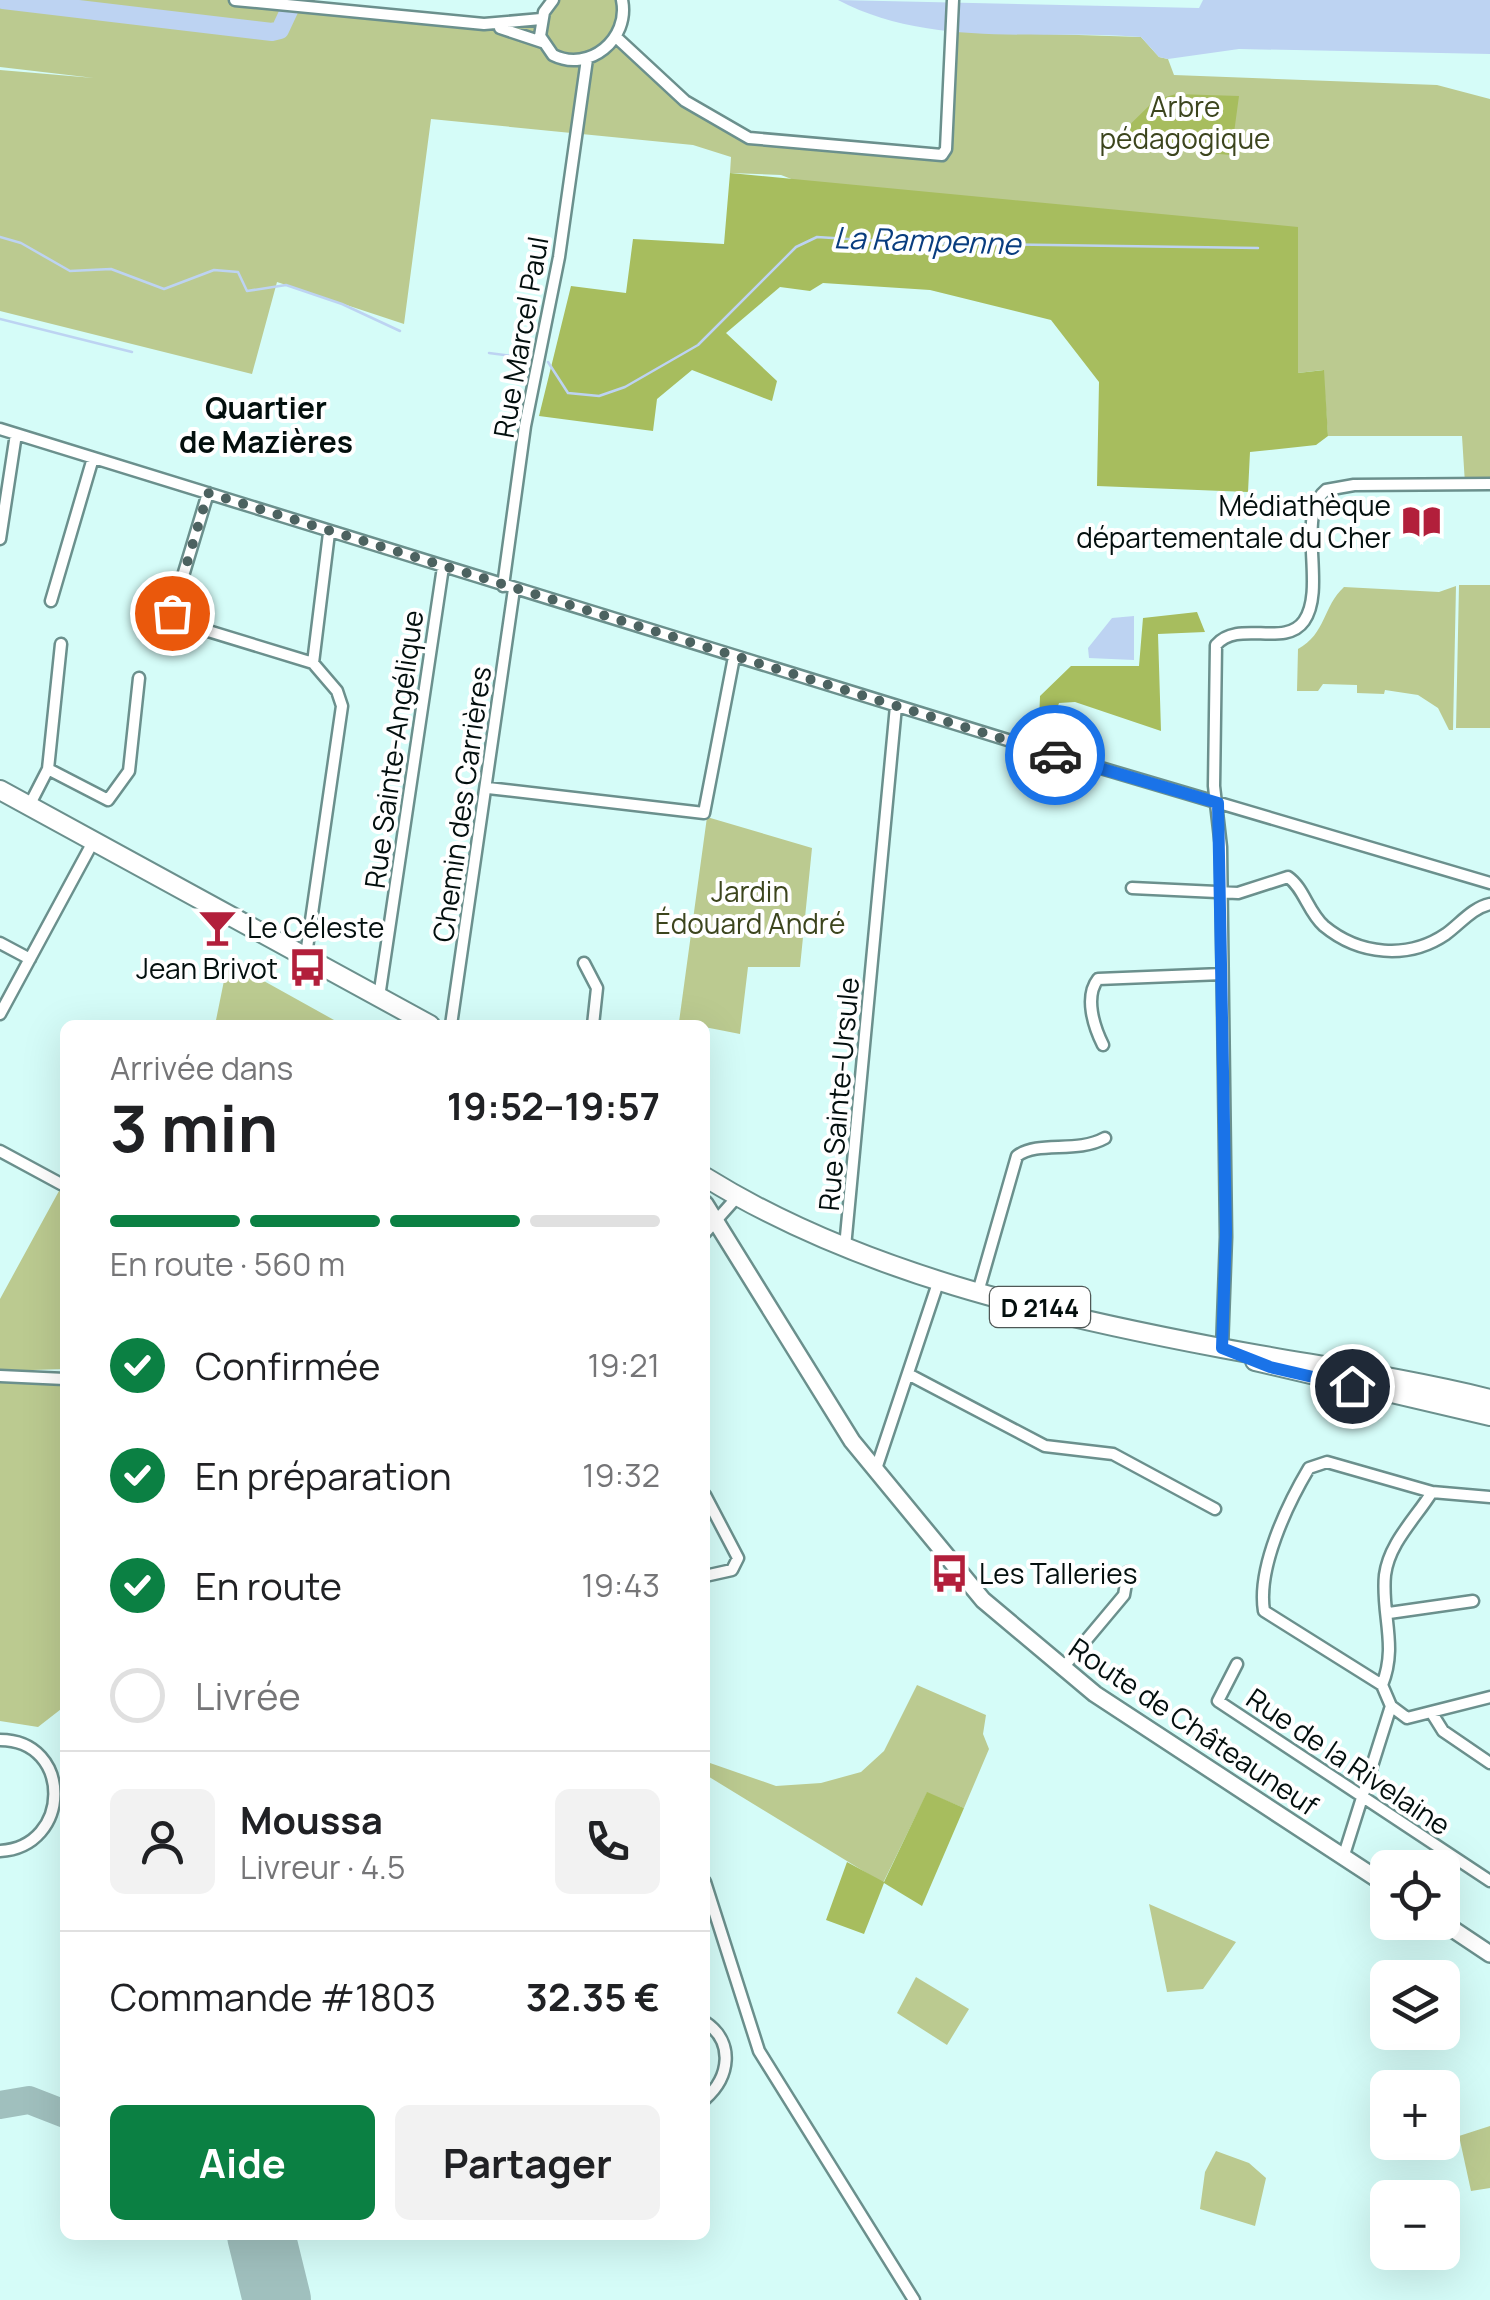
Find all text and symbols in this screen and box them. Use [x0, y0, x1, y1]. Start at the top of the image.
park label: Arbre pédagogique [1100, 87, 1270, 157]
water label: La Rampenne [833, 216, 1023, 264]
street label: Rue Marcel Paul [484, 233, 556, 441]
district label: Quartier de Mazières [179, 387, 353, 462]
place label: Médiathèque départementale du Cher [1076, 486, 1391, 556]
library icon: Médiathèque départementale du Cher [1400, 500, 1442, 542]
pin [130, 571, 215, 656]
icon: bag [145, 586, 200, 641]
street label: Rue Sainte-Angélique [355, 608, 431, 890]
street label: Chemin des Carrières [423, 664, 499, 944]
courier [1005, 705, 1105, 805]
icon: car [1028, 728, 1083, 783]
park label: Jardin Édouard André [655, 872, 845, 942]
bar icon: Le Céleste [196, 906, 238, 948]
place label: Le Céleste [247, 908, 384, 946]
bus stop icon: Jean Brivot [287, 947, 329, 989]
place label: Jean Brivot [136, 949, 278, 987]
street label: Rue Sainte-Ursule [809, 976, 867, 1212]
text: Arrivée dans [110, 1046, 293, 1090]
text: 19:52–19:57 [447, 1079, 660, 1131]
text: 3 min [110, 1083, 278, 1172]
text: En route · 560 m [110, 1242, 345, 1286]
road number: D 2144 [990, 1287, 1090, 1327]
icon: check [110, 1338, 165, 1393]
text: Confirmée [195, 1339, 381, 1391]
text: 19:21 [587, 1343, 660, 1387]
pin [1310, 1344, 1395, 1429]
icon: home [1325, 1359, 1380, 1414]
icon: check [110, 1448, 165, 1503]
text: En préparation [195, 1449, 451, 1501]
text: 19:32 [582, 1453, 660, 1497]
bus stop icon: Les Talleries [928, 1552, 970, 1594]
place label: Les Talleries [979, 1554, 1137, 1592]
icon: check [110, 1558, 165, 1613]
text: En route [195, 1559, 342, 1611]
text: 19:43 [582, 1563, 660, 1607]
street label: Route de Châteauneuf [1062, 1628, 1326, 1824]
text: Livrée [195, 1669, 301, 1721]
street label: Rue de la Rivelaine [1240, 1679, 1458, 1843]
button: person [110, 1789, 215, 1894]
button: phone [555, 1789, 660, 1894]
text: Moussa [240, 1793, 383, 1845]
text: Livreur · 4.5 [240, 1845, 405, 1889]
map controls [1370, 1850, 1460, 2270]
button: locate [1370, 1850, 1460, 1940]
button: layers [1370, 1960, 1460, 2050]
text: Commande #1803 [110, 1970, 436, 2022]
text: 32.35 € [526, 1970, 660, 2022]
button: + [1370, 2070, 1460, 2160]
button: Aide [110, 2105, 375, 2220]
button: Partager [395, 2105, 660, 2220]
button: − [1370, 2180, 1460, 2270]

